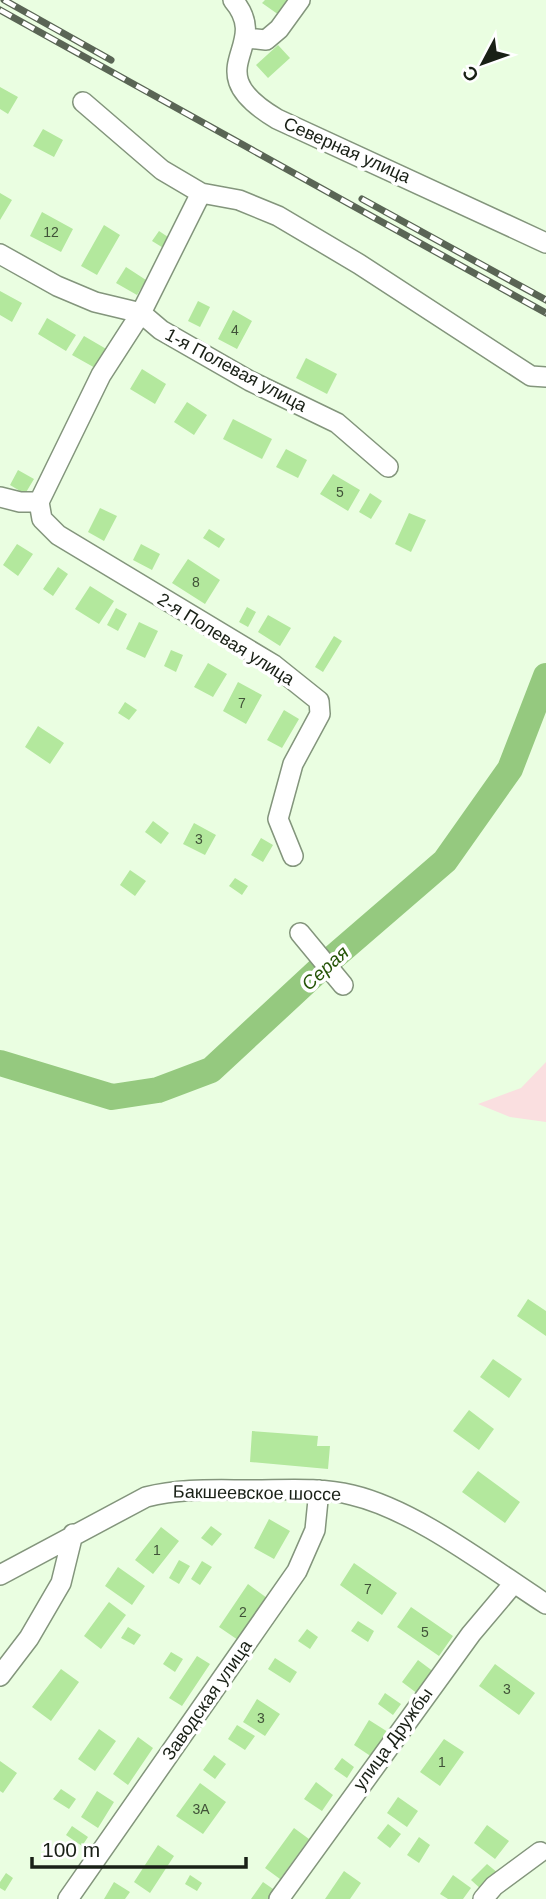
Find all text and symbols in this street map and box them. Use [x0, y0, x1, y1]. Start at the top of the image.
north arrow [448, 28, 518, 98]
text: С [458, 62, 483, 86]
street label: Северная улица [281, 113, 414, 187]
house number: 12 [43, 224, 59, 240]
house number: 4 [231, 322, 239, 338]
street label: 1-я Полевая улица [162, 324, 311, 416]
house number: 5 [336, 484, 344, 500]
house number: 8 [192, 574, 200, 590]
street label: 2-я Полевая улица [154, 589, 299, 690]
house number: 7 [238, 695, 246, 711]
house number: 3 [195, 831, 203, 847]
water label: Серая [297, 942, 353, 994]
street label: Бакшеевское шоссе [173, 1482, 341, 1504]
house number: 1 [153, 1542, 161, 1558]
house number: 7 [364, 1581, 372, 1597]
house number: 2 [239, 1604, 247, 1620]
house number: 5 [421, 1624, 429, 1640]
street label: Заводская улица [158, 1635, 256, 1764]
house number: 3 [503, 1681, 511, 1697]
street label: улица Дружбы [349, 1684, 437, 1794]
house number: 3 [257, 1710, 265, 1726]
house number: 1 [438, 1754, 446, 1770]
house number: 3А [192, 1801, 210, 1817]
scale bar [32, 1826, 245, 1870]
text: 100 m [42, 1838, 100, 1861]

